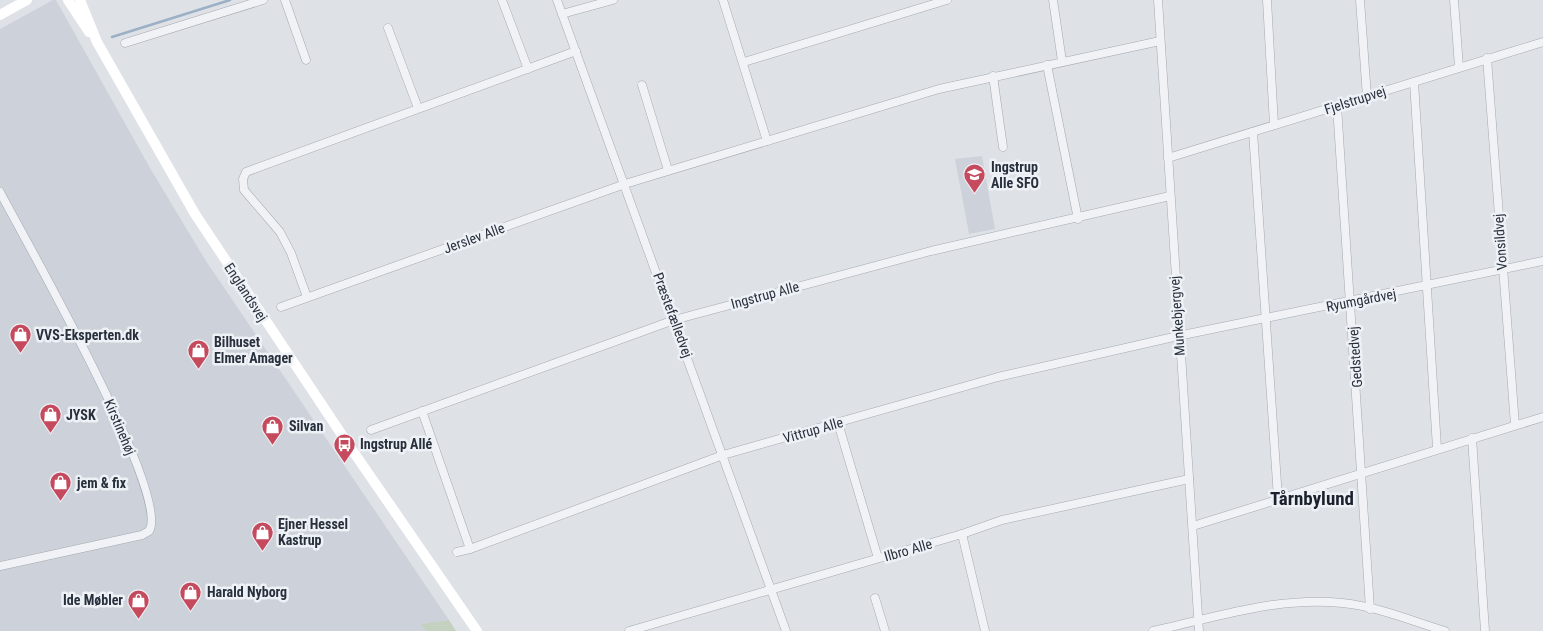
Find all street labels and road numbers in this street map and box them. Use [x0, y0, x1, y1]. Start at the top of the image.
street label: Fjelstrupvej [1322, 83, 1388, 117]
street label: Vonsildvej [1490, 213, 1510, 271]
street label: Jerslev Alle [441, 219, 507, 256]
street label: Englandsvej [221, 260, 271, 324]
street label: Præstefælledvej [650, 270, 696, 360]
street label: Munkebjergvej [1166, 275, 1188, 357]
street label: Ingstrup Alle [729, 278, 801, 312]
street label: Ryumgårdvej [1325, 285, 1397, 315]
street label: Gedstedvej [1345, 326, 1365, 388]
street label: Kirstinehøj [101, 397, 139, 457]
street label: Vittrup Alle [781, 414, 845, 446]
street label: Ilbro Alle [882, 535, 934, 564]

